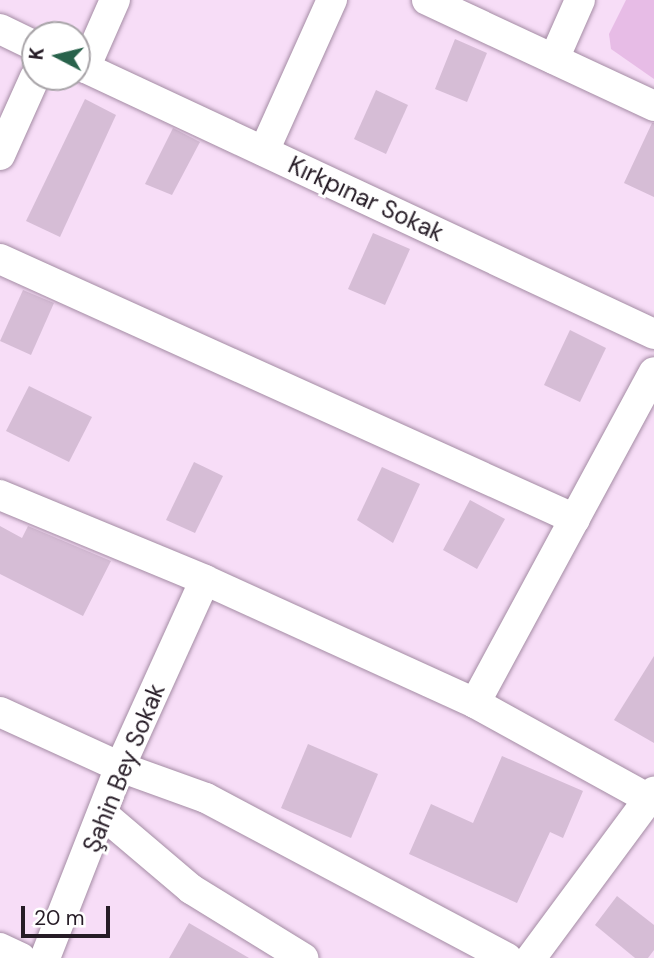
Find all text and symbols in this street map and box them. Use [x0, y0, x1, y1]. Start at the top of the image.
north arrow [21, 21, 91, 91]
text: K [23, 46, 50, 61]
street label: Kırkpınar Sokak [284, 150, 448, 248]
street label: Şahin Bey Sokak [77, 679, 171, 857]
scale bar [24, 892, 114, 936]
text: 20 m [34, 904, 85, 932]

